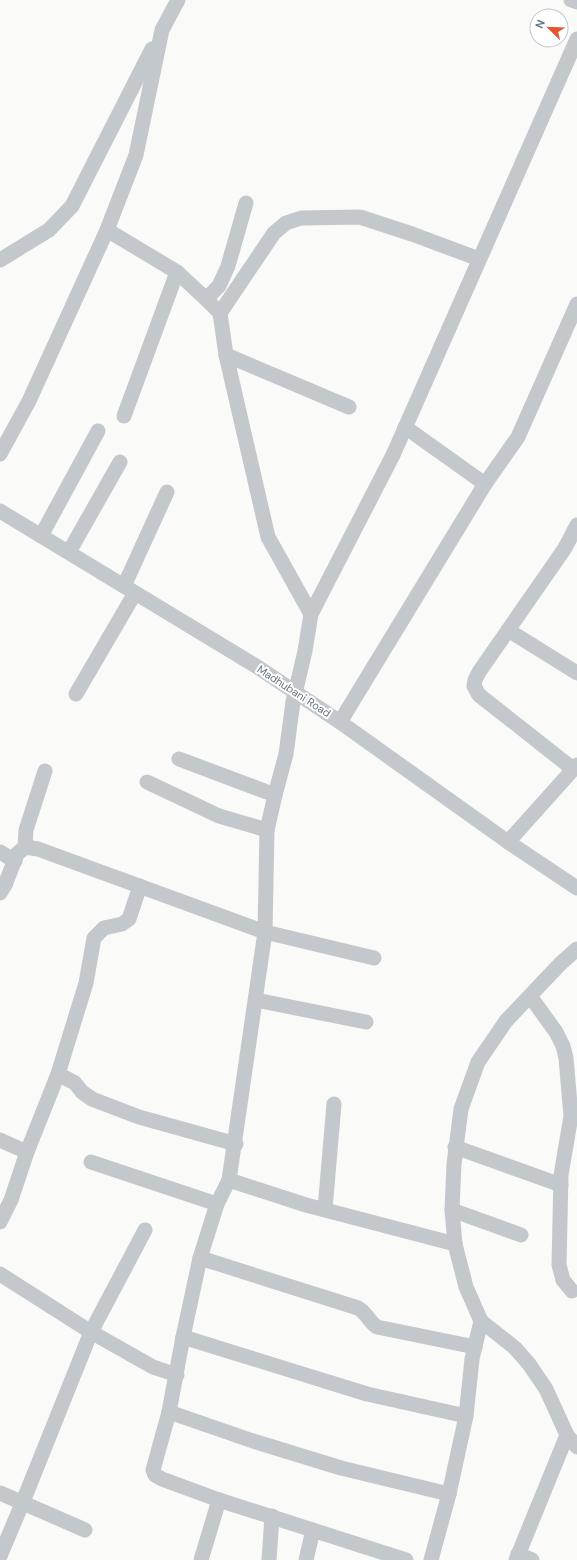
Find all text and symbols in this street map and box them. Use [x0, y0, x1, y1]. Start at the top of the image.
north arrow [529, 8, 569, 48]
text: N [532, 18, 548, 31]
street label: Madhubani Road [254, 662, 334, 720]

